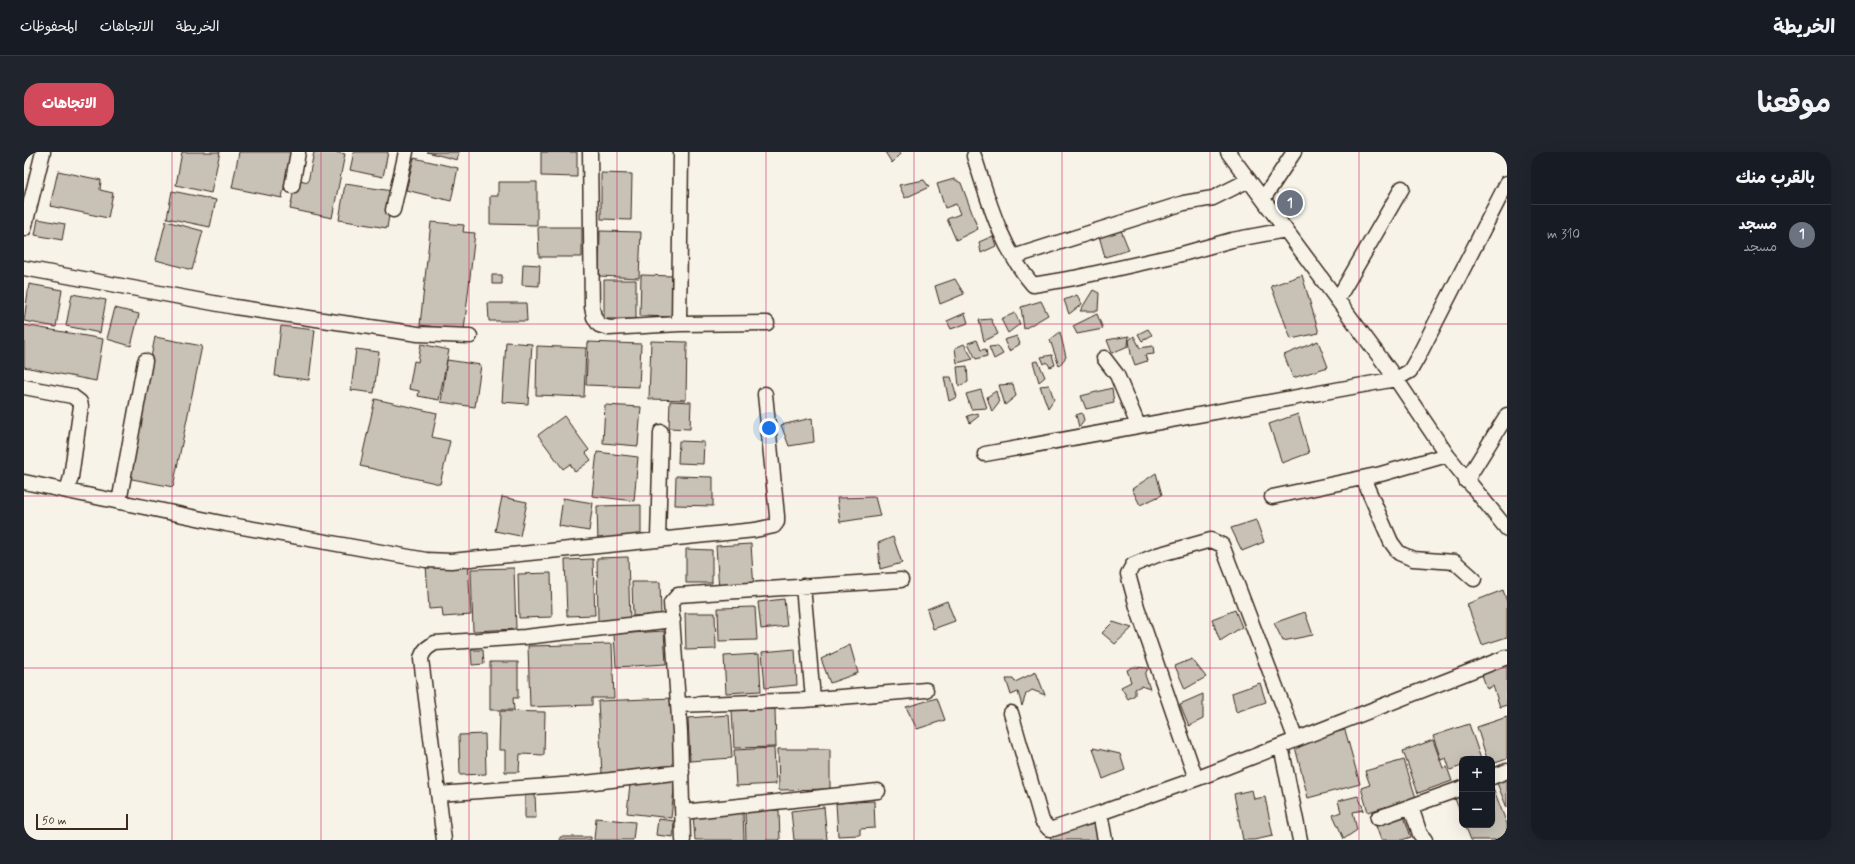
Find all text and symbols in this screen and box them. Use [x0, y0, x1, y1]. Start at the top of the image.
text: الخريطة [1773, 15, 1835, 40]
text: المحفوظات [20, 18, 78, 36]
text: الاتجاهات [100, 18, 154, 36]
text: الخريطة [176, 18, 219, 36]
button: الاتجاهات [24, 83, 114, 126]
text: موقعنا [1757, 86, 1831, 123]
text: بالقرب منك [1736, 167, 1815, 189]
pin: 1 [1277, 188, 1303, 218]
text: مسجد [1739, 215, 1777, 235]
text: 310 m [1547, 226, 1580, 243]
text: 1 [1799, 226, 1805, 243]
text: مسجد [1744, 239, 1777, 256]
your location [759, 418, 779, 438]
map controls [1459, 756, 1495, 828]
button: + [1459, 756, 1495, 792]
button: − [1459, 792, 1495, 828]
scale bar [36, 812, 128, 831]
text: 50 m [42, 814, 67, 828]

